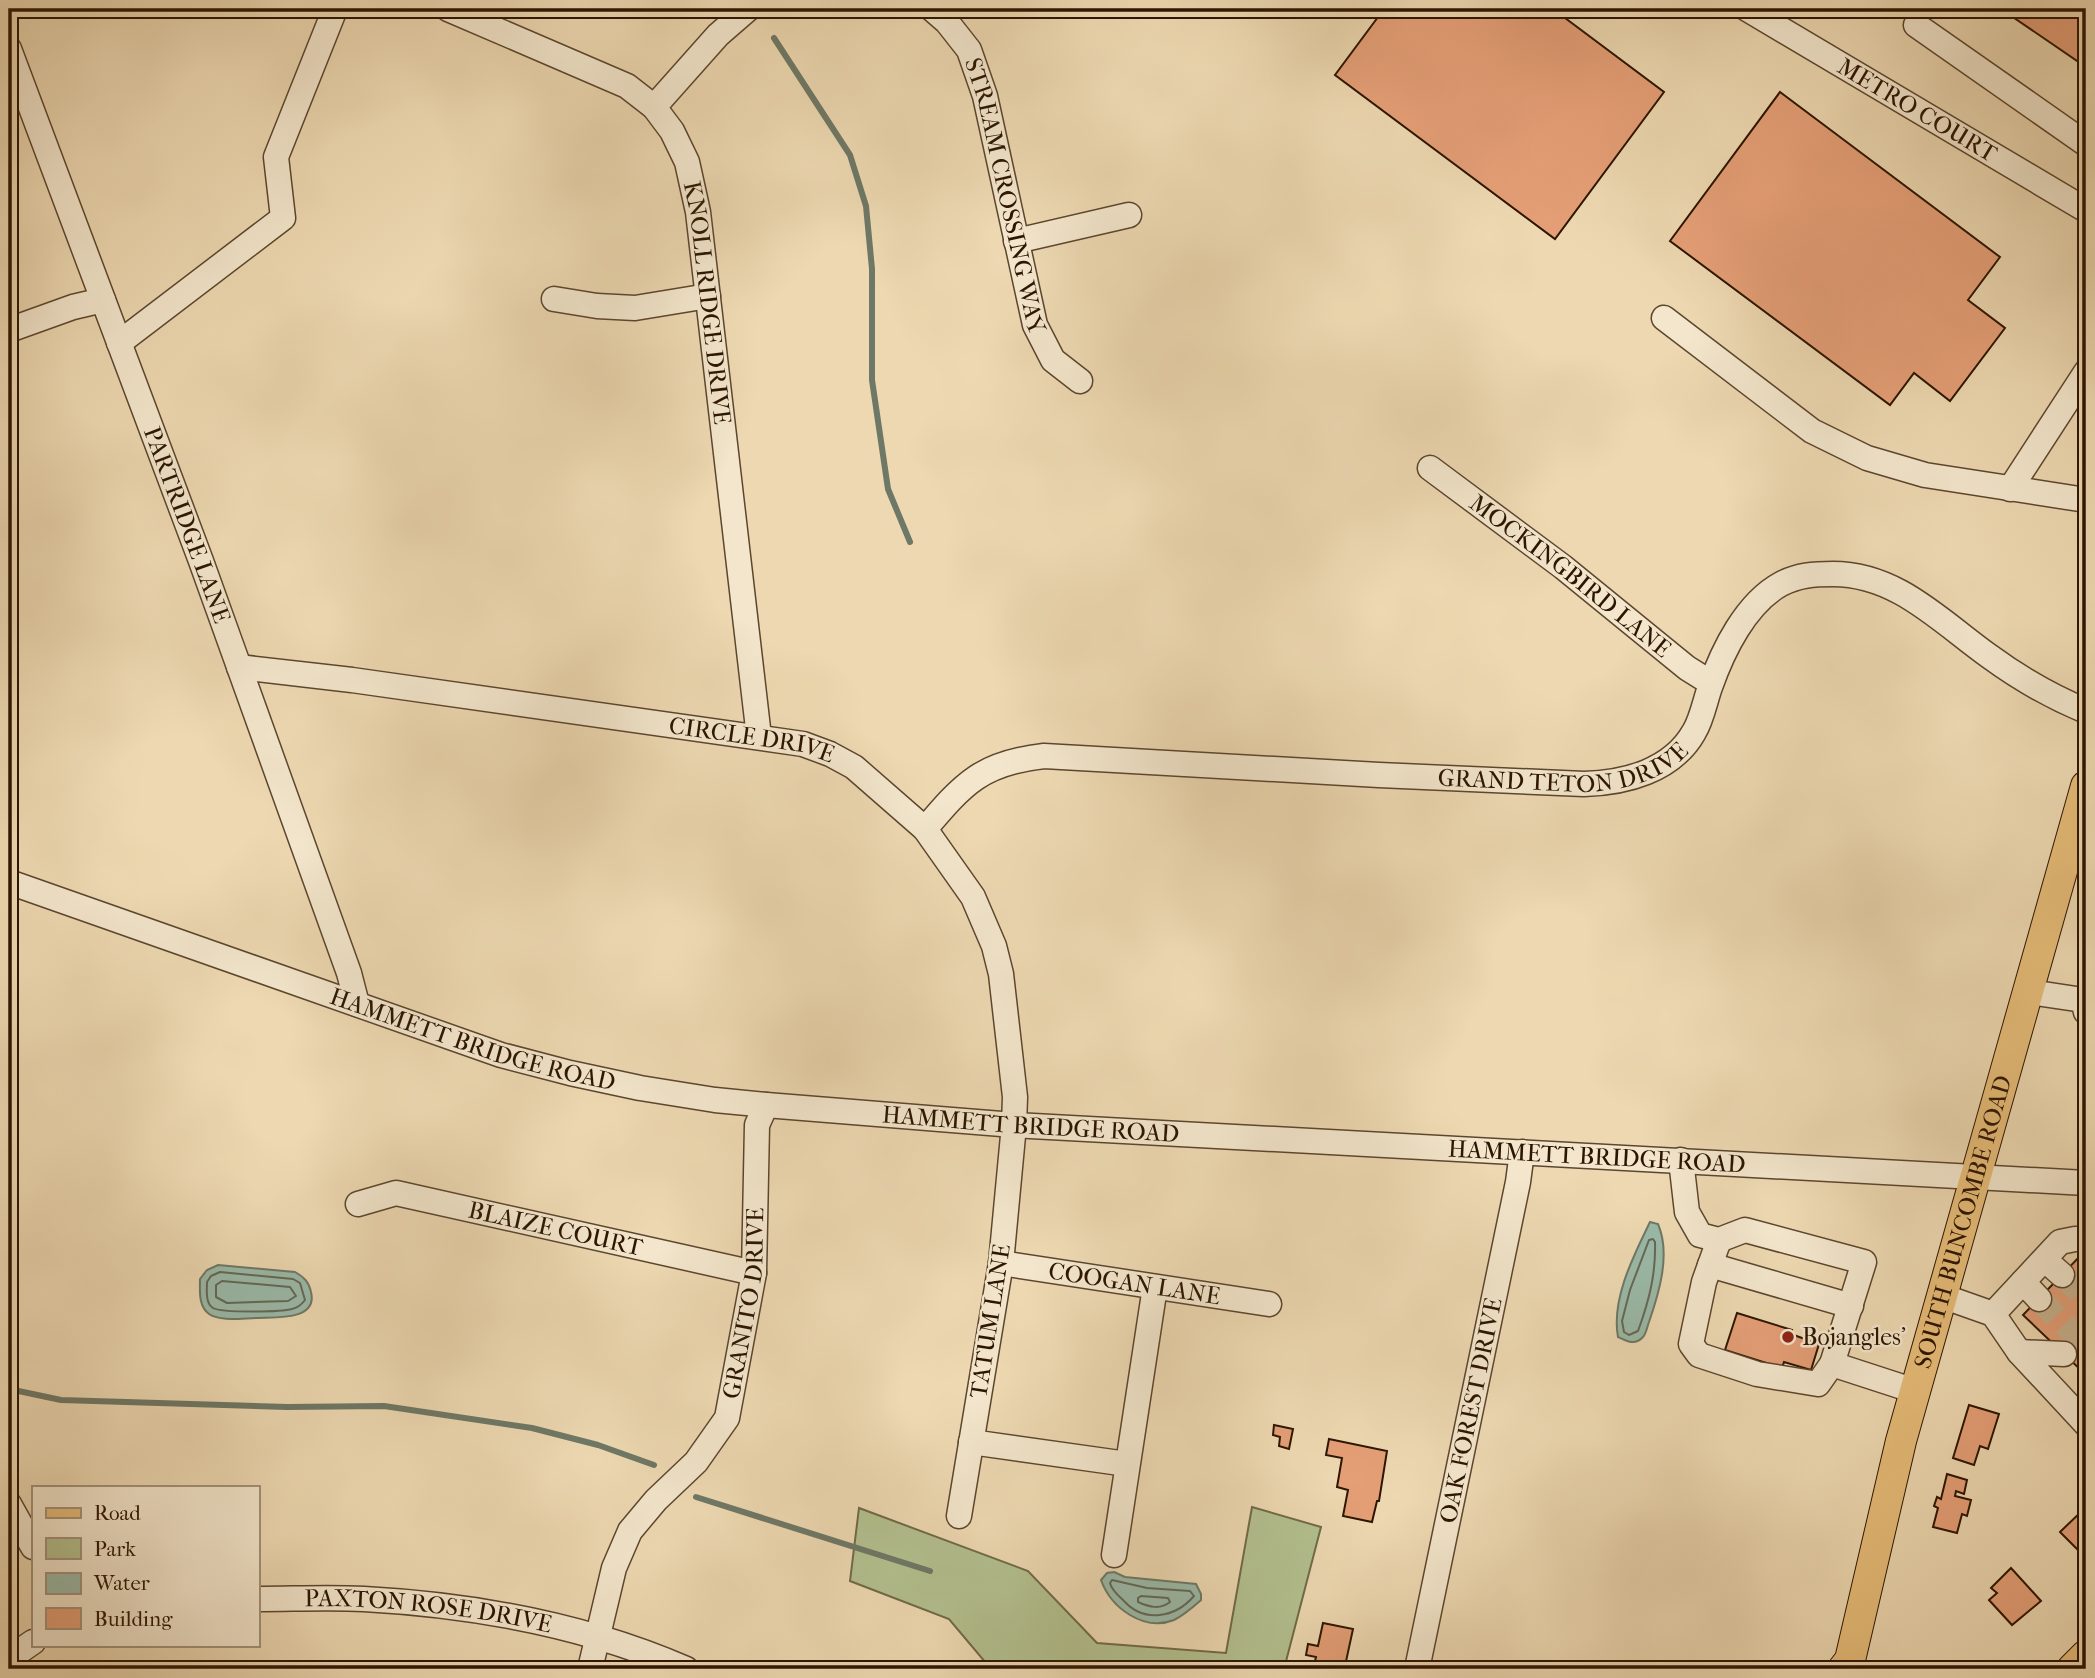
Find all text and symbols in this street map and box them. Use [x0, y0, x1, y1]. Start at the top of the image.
street label: METRO COURT [1833, 52, 2003, 168]
street label: STREAM CROSSING WAY [959, 54, 1052, 340]
street label: KNOLL RIDGE DRIVE [678, 178, 737, 426]
street label: PARTRIDGE LANE [138, 423, 236, 627]
street label: MOCKINGBIRD LANE [1464, 489, 1677, 663]
street label: CIRCLE DRIVE [667, 711, 839, 768]
street label: GRAND TETON DRIVE [1437, 736, 1694, 798]
street label: HAMMETT BRIDGE ROAD [326, 982, 618, 1096]
street label: SOUTH BUNCOMBE ROAD [1908, 1072, 2018, 1372]
street label: HAMMETT BRIDGE ROAD [881, 1100, 1180, 1148]
street label: HAMMETT BRIDGE ROAD [1447, 1135, 1746, 1179]
street label: BLAIZE COURT [466, 1196, 646, 1262]
street label: GRANITO DRIVE [717, 1207, 769, 1401]
street label: TATUM LANE [964, 1242, 1016, 1400]
street label: COOGAN LANE [1047, 1256, 1222, 1310]
street label: OAK FOREST DRIVE [1434, 1295, 1508, 1526]
place label: Bojangles' [1802, 1323, 1906, 1351]
marker: Bojangles' [1780, 1329, 1796, 1345]
legend [32, 1486, 259, 1646]
text: Road [94, 1501, 141, 1525]
text: Park [94, 1537, 136, 1561]
text: Water [93, 1571, 150, 1595]
street label: PAXTON ROSE DRIVE [304, 1584, 555, 1639]
text: Building [94, 1607, 173, 1631]

